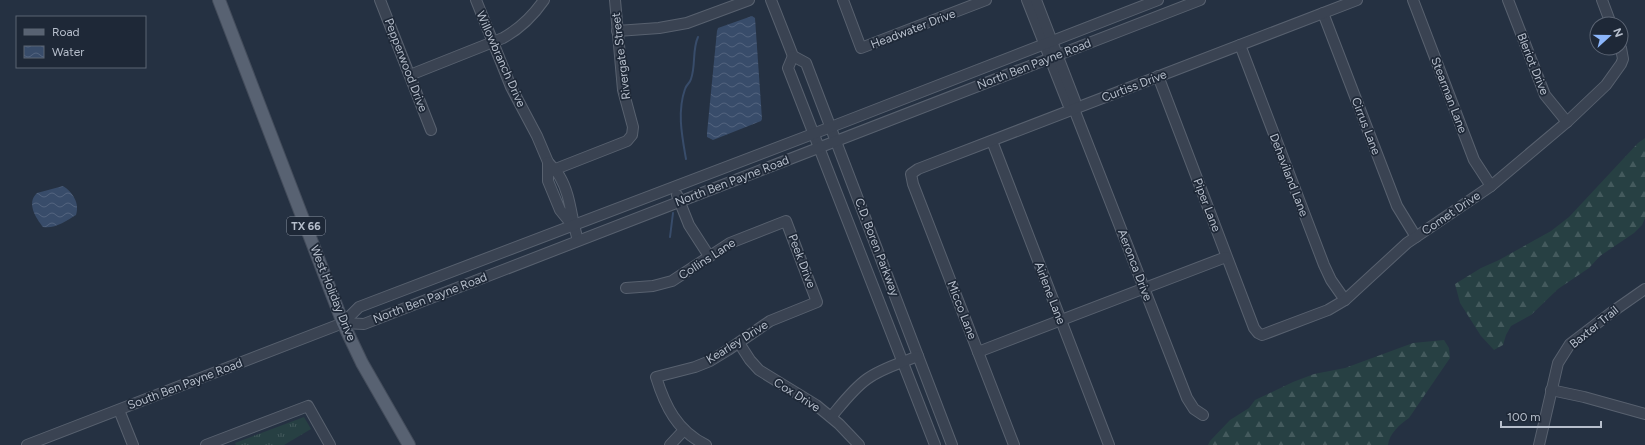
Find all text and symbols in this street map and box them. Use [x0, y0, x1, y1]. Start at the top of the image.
street label: Headwater Drive [869, 6, 958, 52]
street label: Willowbranch Drive [474, 9, 529, 110]
street label: Rivergate Street [609, 11, 633, 100]
legend [16, 16, 146, 68]
street label: Pepperwood Drive [382, 16, 430, 114]
north arrow [1589, 16, 1629, 56]
text: Road [52, 25, 80, 39]
text: N [1610, 26, 1625, 39]
street label: Bleriot Drive [1514, 31, 1552, 97]
street label: North Ben Payne Road [975, 36, 1093, 92]
text: Water [52, 45, 84, 59]
street label: Stearman Lane [1428, 55, 1470, 135]
street label: Curtiss Drive [1099, 67, 1169, 105]
street label: Cirrus Lane [1349, 95, 1384, 157]
street label: Dehaviland Lane [1267, 132, 1311, 219]
street label: North Ben Payne Road [673, 153, 791, 209]
street label: Piper Lane [1190, 176, 1224, 234]
street label: Comet Drive [1419, 188, 1483, 238]
street label: C.D. Boren Parkway [852, 196, 902, 299]
road number: TX 66 [287, 217, 325, 235]
street label: Aeronca Drive [1115, 227, 1155, 303]
street label: Peek Drive [785, 232, 819, 290]
street label: Collins Lane [676, 235, 738, 282]
street label: West Holiday Drive [307, 243, 359, 343]
street label: Airlene Lane [1032, 260, 1069, 327]
street label: North Ben Payne Road [371, 270, 489, 326]
street label: Micco Lane [944, 279, 980, 342]
street label: Baxter Trail [1567, 303, 1621, 351]
street label: Kearley Drive [704, 317, 771, 366]
street label: South Ben Payne Road [126, 356, 244, 412]
street label: Cox Drive [771, 375, 823, 415]
scale bar [1501, 403, 1601, 429]
text: 100 m [1507, 410, 1541, 424]

